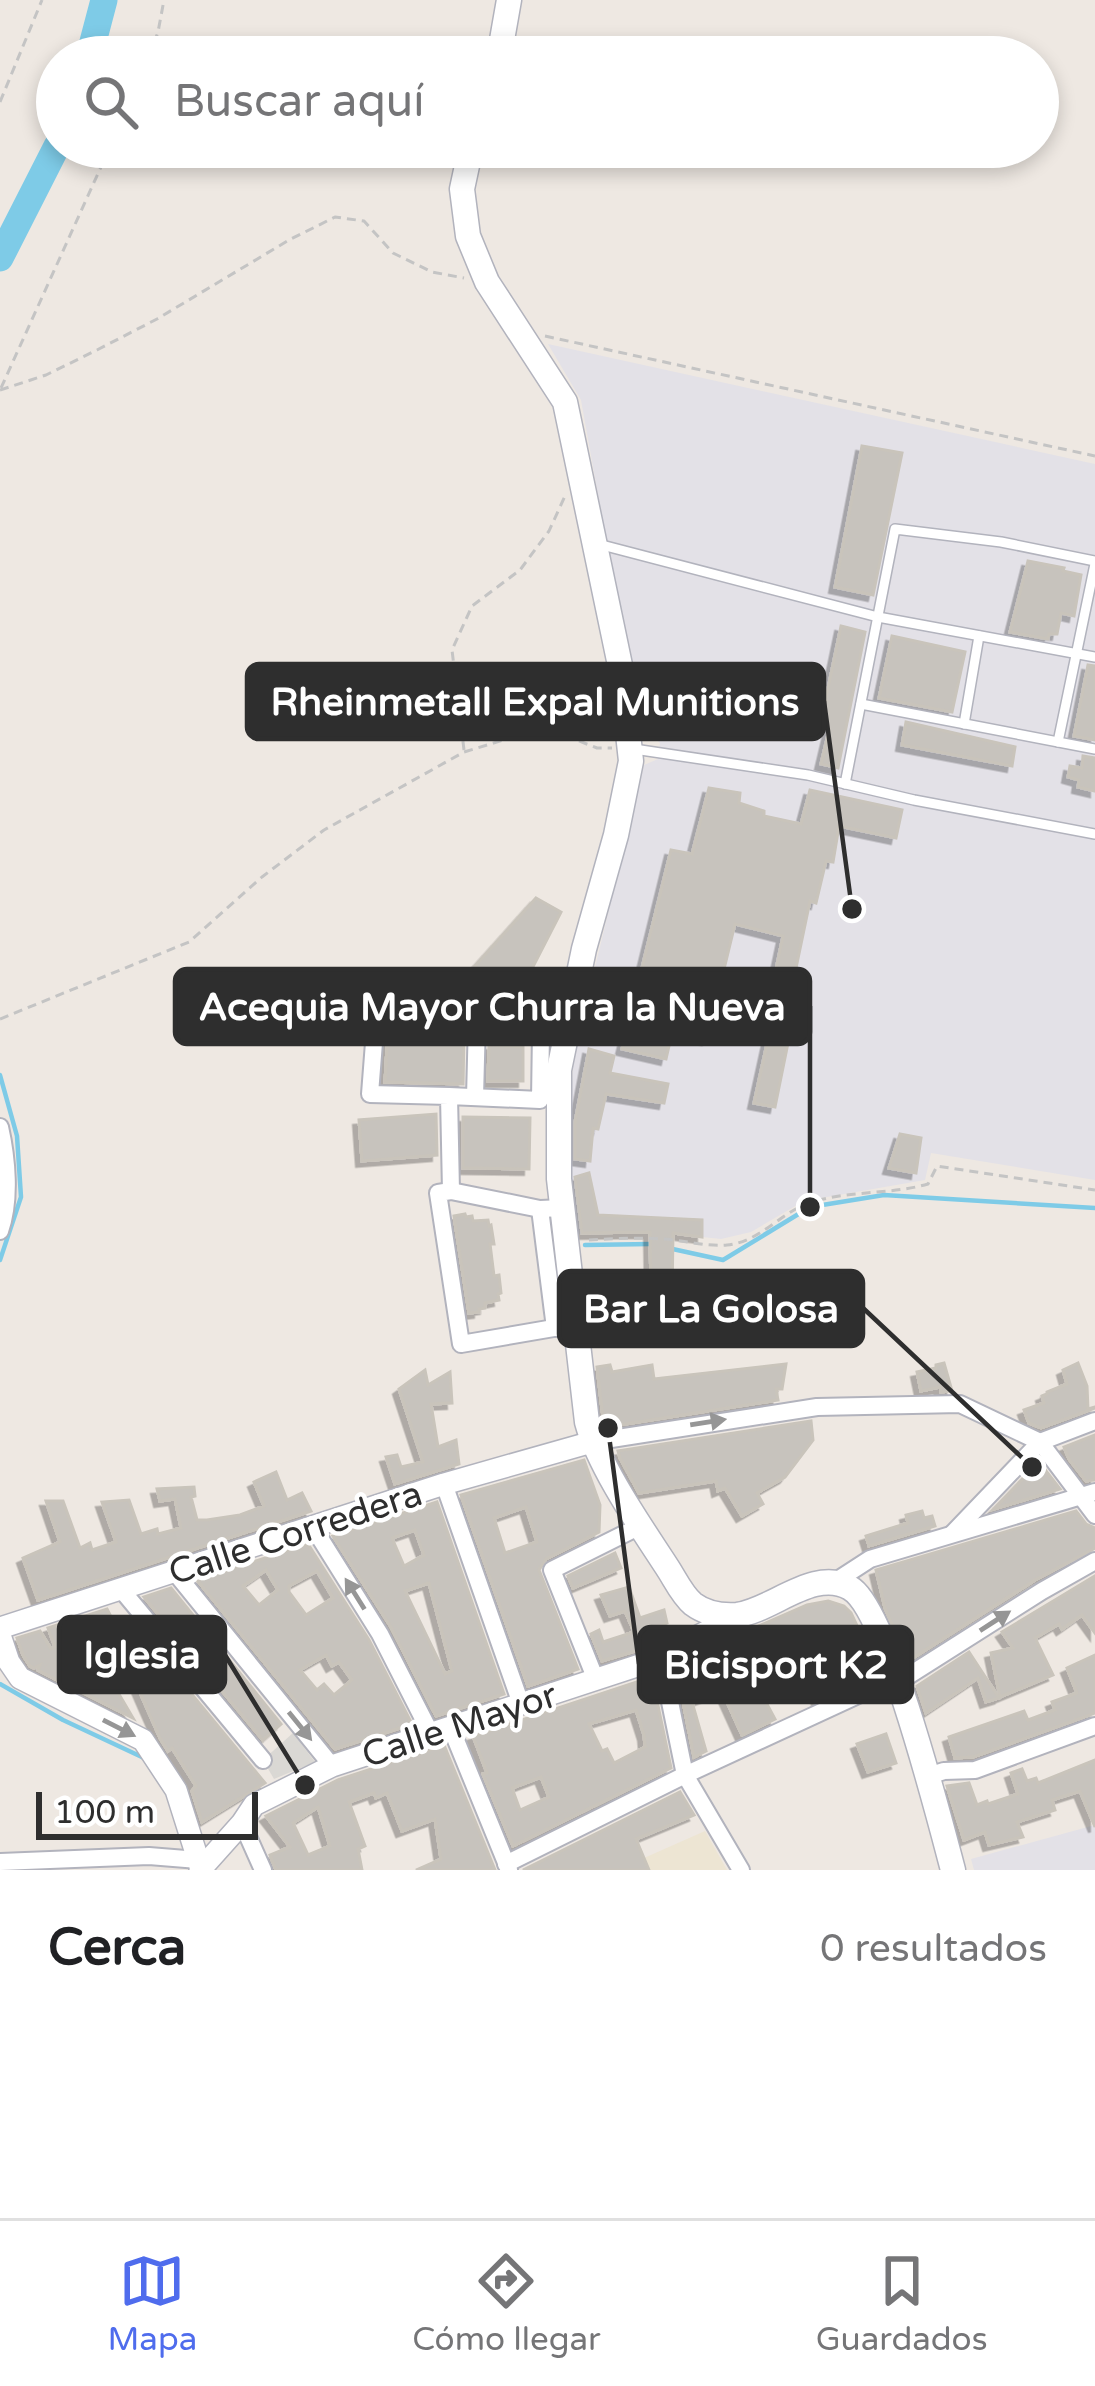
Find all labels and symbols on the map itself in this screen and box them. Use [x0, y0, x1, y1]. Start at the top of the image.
callout: Rheinmetall Expal Munitions [247, 664, 824, 739]
text: Rheinmetall Expal Munitions [271, 679, 799, 726]
callout: Acequia Mayor Churra la Nueva [175, 969, 810, 1044]
text: Acequia Mayor Churra la Nueva [198, 984, 786, 1031]
callout: Bar La Golosa [559, 1271, 863, 1346]
text: Bar La Golosa [583, 1286, 839, 1333]
one-way arrow [689, 1413, 727, 1431]
street label: Calle Corredera [163, 1472, 428, 1595]
one-way arrow [345, 1578, 367, 1611]
one-way arrow [979, 1610, 1011, 1632]
callout: Iglesia [59, 1617, 225, 1692]
callout: Bicisport K2 [639, 1627, 912, 1702]
text: Iglesia [83, 1632, 201, 1679]
text: Bicisport K2 [664, 1642, 888, 1689]
street label: Calle Mayor [357, 1674, 563, 1777]
one-way arrow [287, 1710, 312, 1741]
one-way arrow [102, 1718, 137, 1738]
scale bar [36, 1786, 258, 1839]

